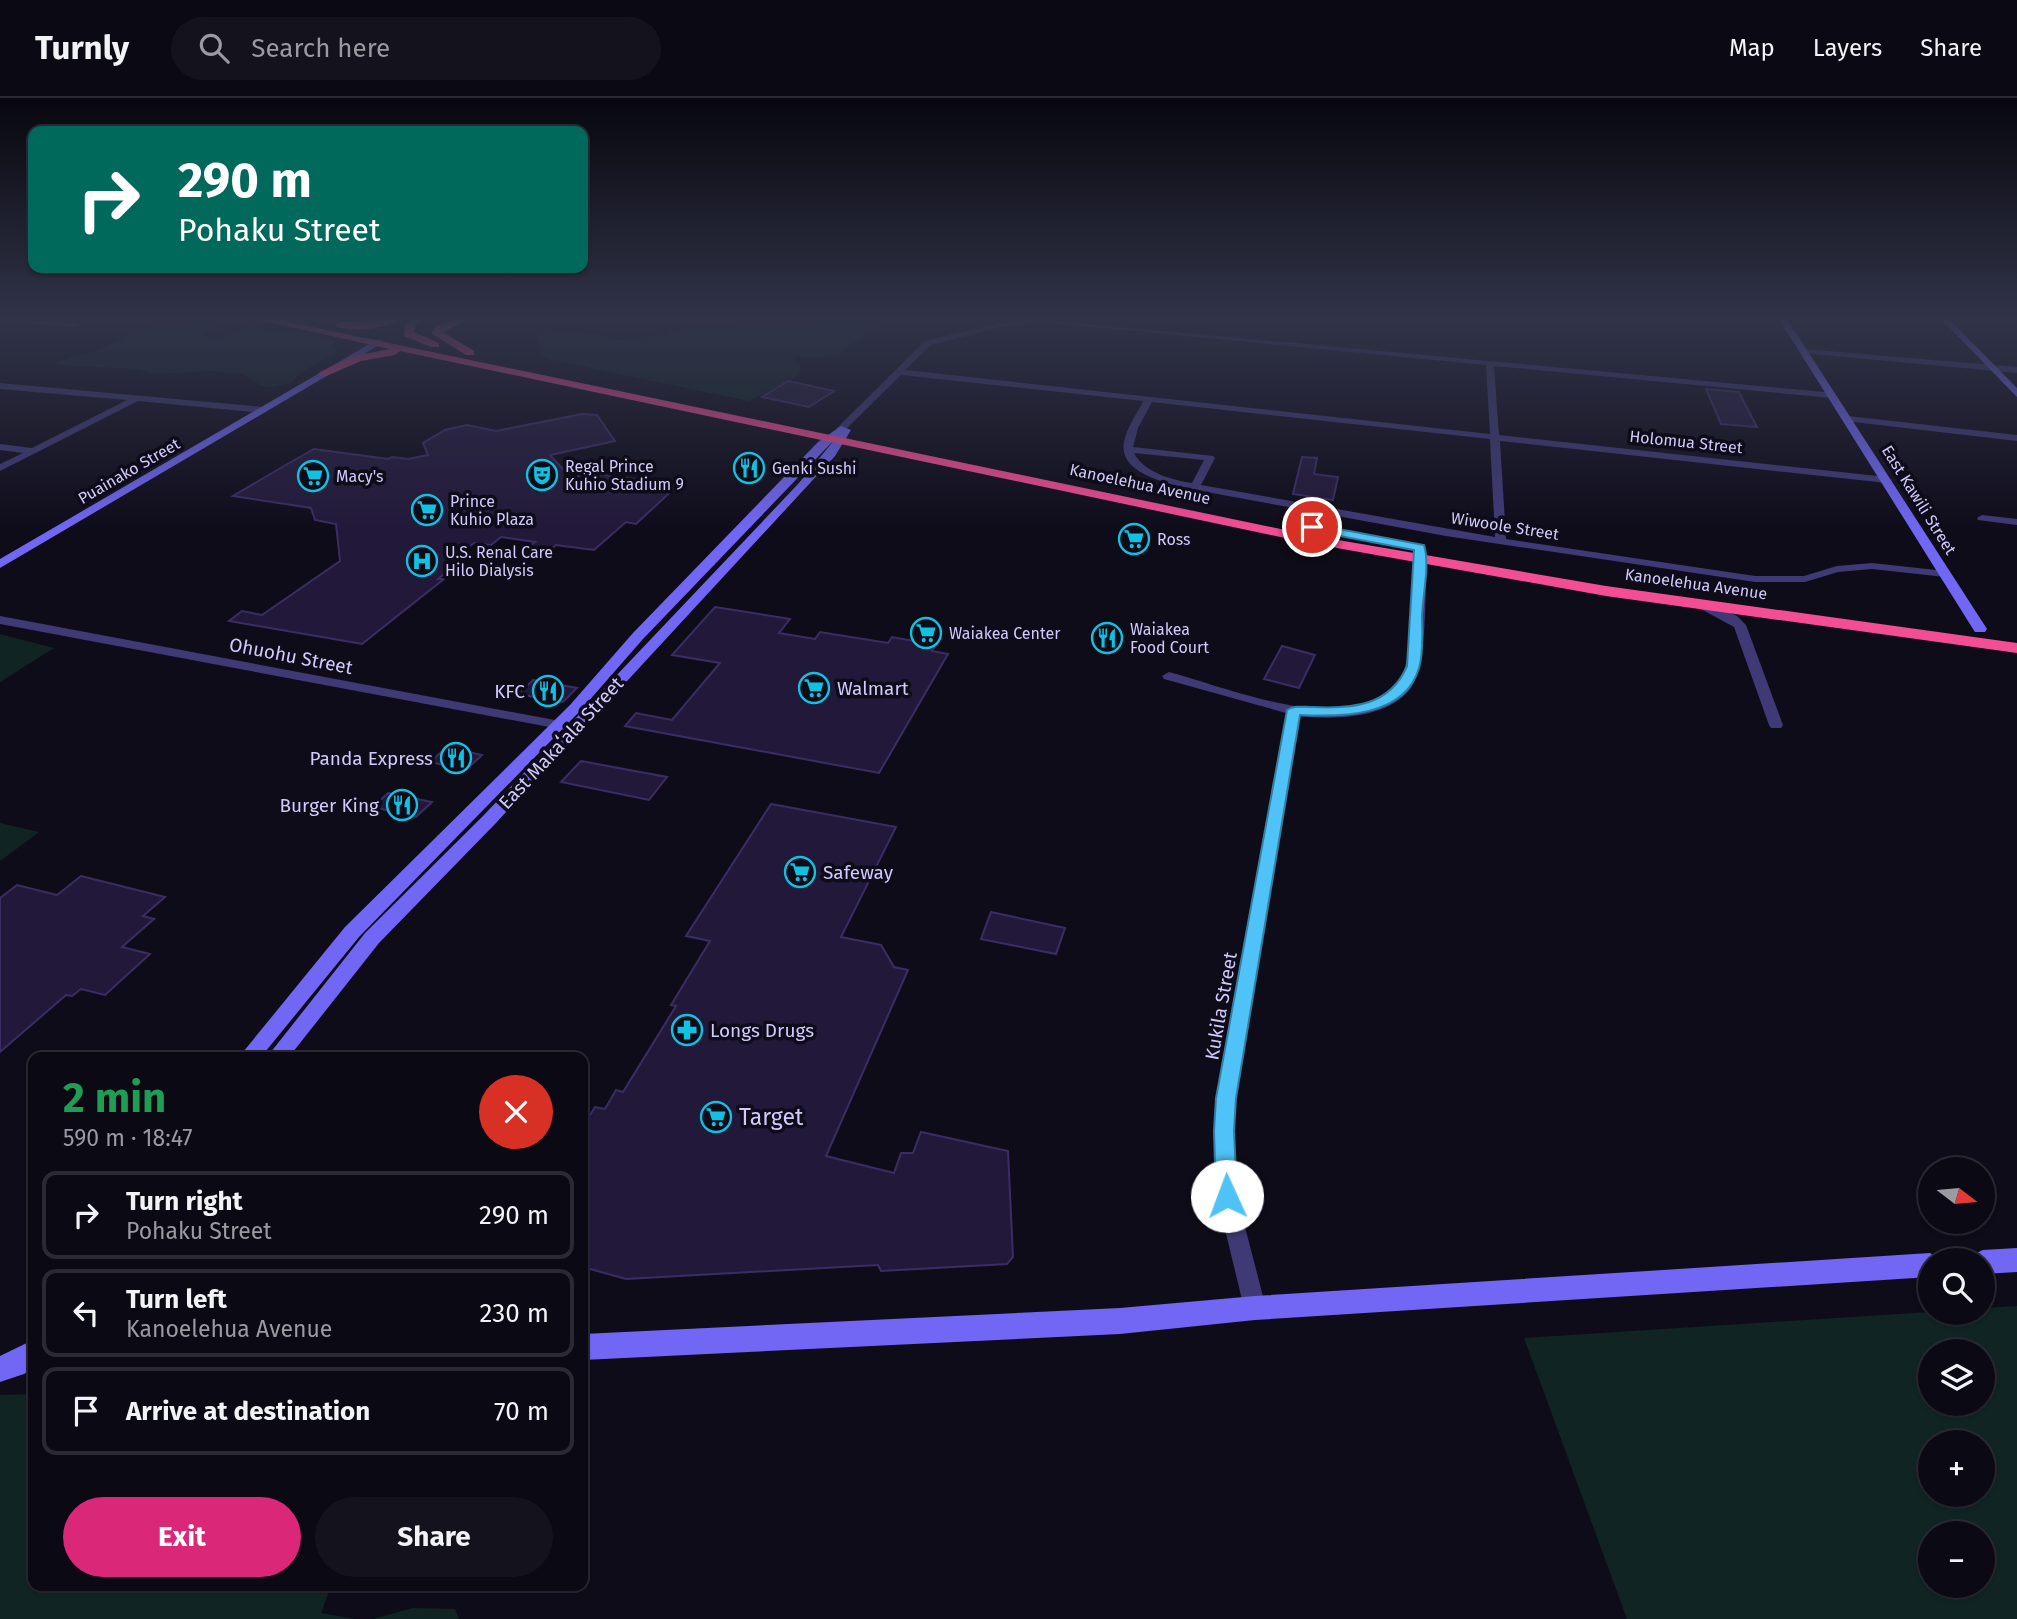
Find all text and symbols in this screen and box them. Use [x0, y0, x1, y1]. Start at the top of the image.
search box [171, 17, 661, 80]
text: Turnly [35, 28, 129, 68]
icon: search [195, 29, 233, 67]
text: Search here [251, 33, 390, 64]
text: Map [1729, 34, 1775, 62]
text: Layers [1813, 34, 1882, 62]
text: Share [1920, 34, 1982, 62]
text: 290 m [178, 151, 312, 210]
icon: right [63, 154, 154, 245]
text: Pohaku Street [178, 211, 381, 249]
street label: Holomua Street [1629, 427, 1744, 457]
street label: Puainako Street [75, 434, 184, 508]
street label: East Kawili Street [1878, 442, 1960, 558]
restaurant icon: Genki Sushi [732, 451, 766, 485]
place label: Regal Prince Kuhio Stadium 9 [565, 457, 684, 494]
theatre icon: Regal Prince Kuhio Stadium 9 [525, 458, 559, 492]
supermarket icon: Macy's [296, 459, 330, 493]
place label: Genki Sushi [772, 459, 857, 478]
street label: Kanoelehua Avenue [1068, 460, 1212, 508]
place label: Macy's [336, 467, 384, 486]
place label: Prince Kuhio Plaza [450, 492, 534, 529]
supermarket icon: Prince Kuhio Plaza [410, 493, 444, 527]
pin [1282, 497, 1342, 557]
icon: arrive [1293, 508, 1331, 546]
street label: Wiwoole Street [1450, 508, 1560, 544]
supermarket icon: Ross [1117, 522, 1151, 556]
place label: Ross [1157, 530, 1191, 549]
place label: U.S. Renal Care Hilo Dialysis [445, 543, 553, 580]
hospital icon: U.S. Renal Care Hilo Dialysis [405, 544, 439, 578]
street label: Kanoelehua Avenue [1624, 565, 1768, 603]
supermarket icon: Waiakea Center [909, 616, 943, 650]
place label: Waiakea Food Court [1130, 620, 1209, 657]
restaurant icon: Waiakea Food Court [1090, 621, 1124, 655]
place label: Waiakea Center [949, 624, 1061, 643]
street label: Ohuohu Street [227, 633, 355, 679]
supermarket icon: Walmart [797, 671, 831, 705]
street label: East Makaʻala Street [494, 672, 628, 814]
restaurant icon: KFC [531, 674, 565, 708]
place label: Walmart [837, 677, 909, 700]
place label: KFC [494, 680, 525, 703]
restaurant icon: Panda Express [439, 741, 473, 775]
place label: Panda Express [309, 747, 433, 770]
restaurant icon: Burger King [385, 788, 419, 822]
place label: Burger King [279, 794, 379, 817]
supermarket icon: Safeway [783, 855, 817, 889]
place label: Safeway [823, 861, 894, 884]
street label: Kukila Street [1200, 950, 1242, 1062]
pharmacy icon: Longs Drugs [670, 1013, 704, 1047]
place label: Longs Drugs [710, 1019, 814, 1042]
text: 2 min [63, 1073, 166, 1123]
button: close [479, 1075, 553, 1149]
supermarket icon: Target [699, 1100, 733, 1134]
place label: Target [739, 1103, 804, 1131]
text: 590 m · 18:47 [63, 1124, 193, 1152]
north arrow [1918, 1157, 1995, 1234]
map controls [1918, 1157, 1995, 1598]
position arrow [1190, 1159, 1264, 1233]
text: Turn right [126, 1186, 243, 1217]
icon: right [67, 1196, 105, 1234]
text: 290 m [479, 1200, 549, 1231]
text: Pohaku Street [126, 1217, 272, 1245]
button: search [1918, 1248, 1995, 1325]
text: Turn left [126, 1284, 227, 1315]
icon: left [67, 1294, 105, 1332]
text: 230 m [480, 1298, 549, 1329]
text: Kanoelehua Avenue [126, 1315, 332, 1343]
button: layers [1918, 1339, 1995, 1416]
icon: arrive [67, 1392, 105, 1430]
text: Arrive at destination [126, 1396, 370, 1427]
text: 70 m [494, 1396, 549, 1427]
button: + [1918, 1430, 1995, 1507]
button: Exit [63, 1497, 301, 1577]
button: Share [315, 1497, 553, 1577]
button: − [1918, 1521, 1995, 1598]

